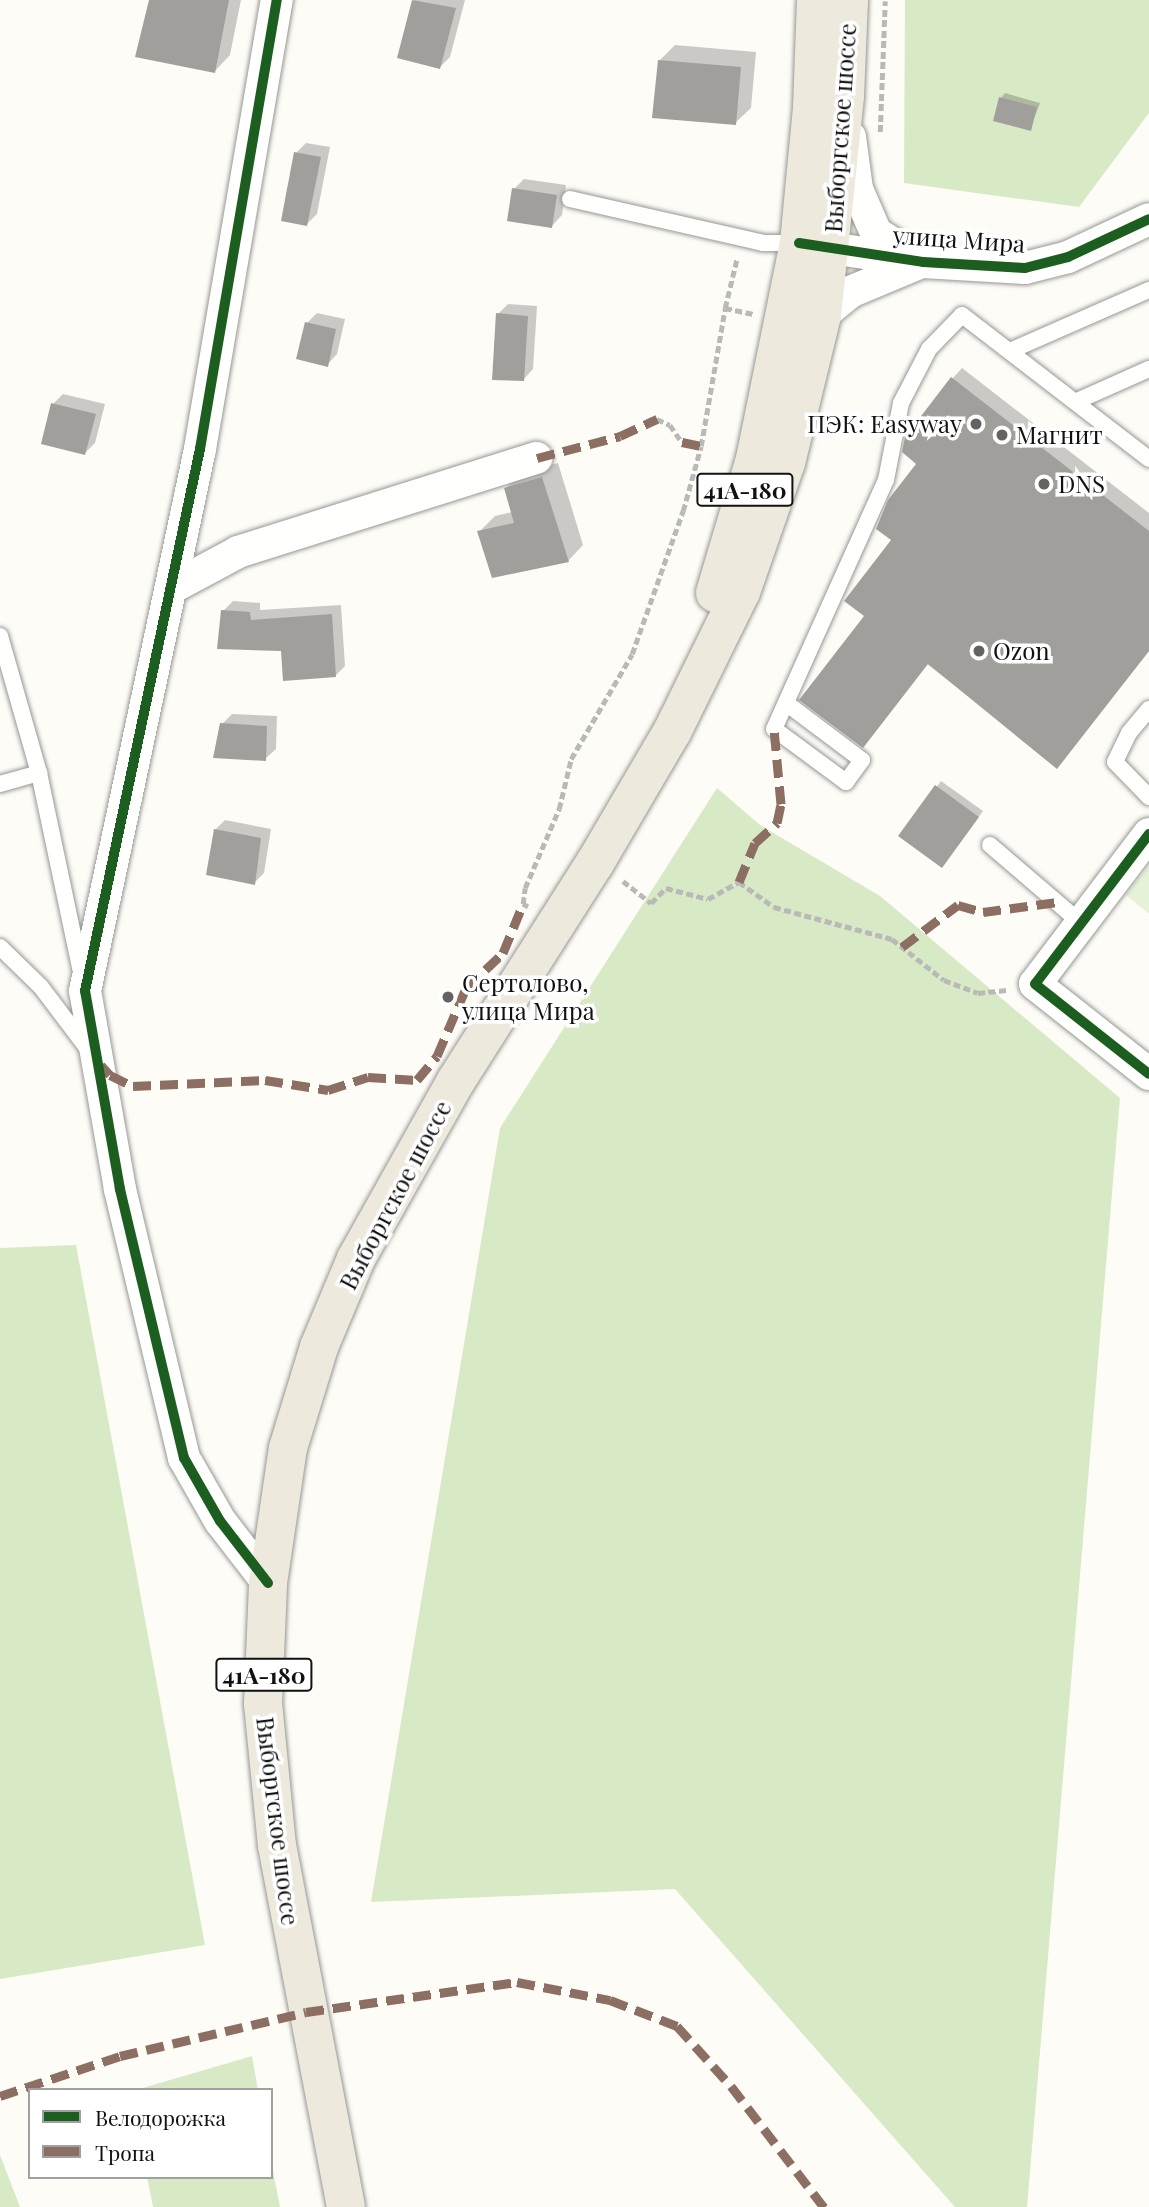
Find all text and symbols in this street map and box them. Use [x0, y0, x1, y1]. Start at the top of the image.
street label: Выборгское шоссе [818, 22, 862, 234]
street label: улица Мира [892, 220, 1026, 258]
place label: ПЭК: Easyway [807, 410, 962, 438]
marker: ПЭК: Easyway [968, 416, 984, 432]
place label: Магнит [1016, 421, 1103, 449]
marker: Магнит [994, 427, 1010, 443]
road number: 41А-180 [696, 470, 794, 510]
place label: DNS [1058, 470, 1105, 498]
marker: DNS [1036, 476, 1052, 492]
place label: Ozon [993, 637, 1050, 665]
marker: Ozon [971, 643, 987, 659]
place label: Сертолово, улица Мира [462, 969, 595, 1025]
marker: Сертолово, улица Мира [440, 989, 456, 1005]
street label: Выборгское шоссе [333, 1096, 457, 1294]
road number: 41А-180 [215, 1656, 313, 1694]
street label: Выборгское шоссе [251, 1715, 305, 1927]
legend [28, 2088, 273, 2179]
text: Велодорожка [95, 2103, 226, 2131]
text: Тропа [95, 2138, 155, 2166]

